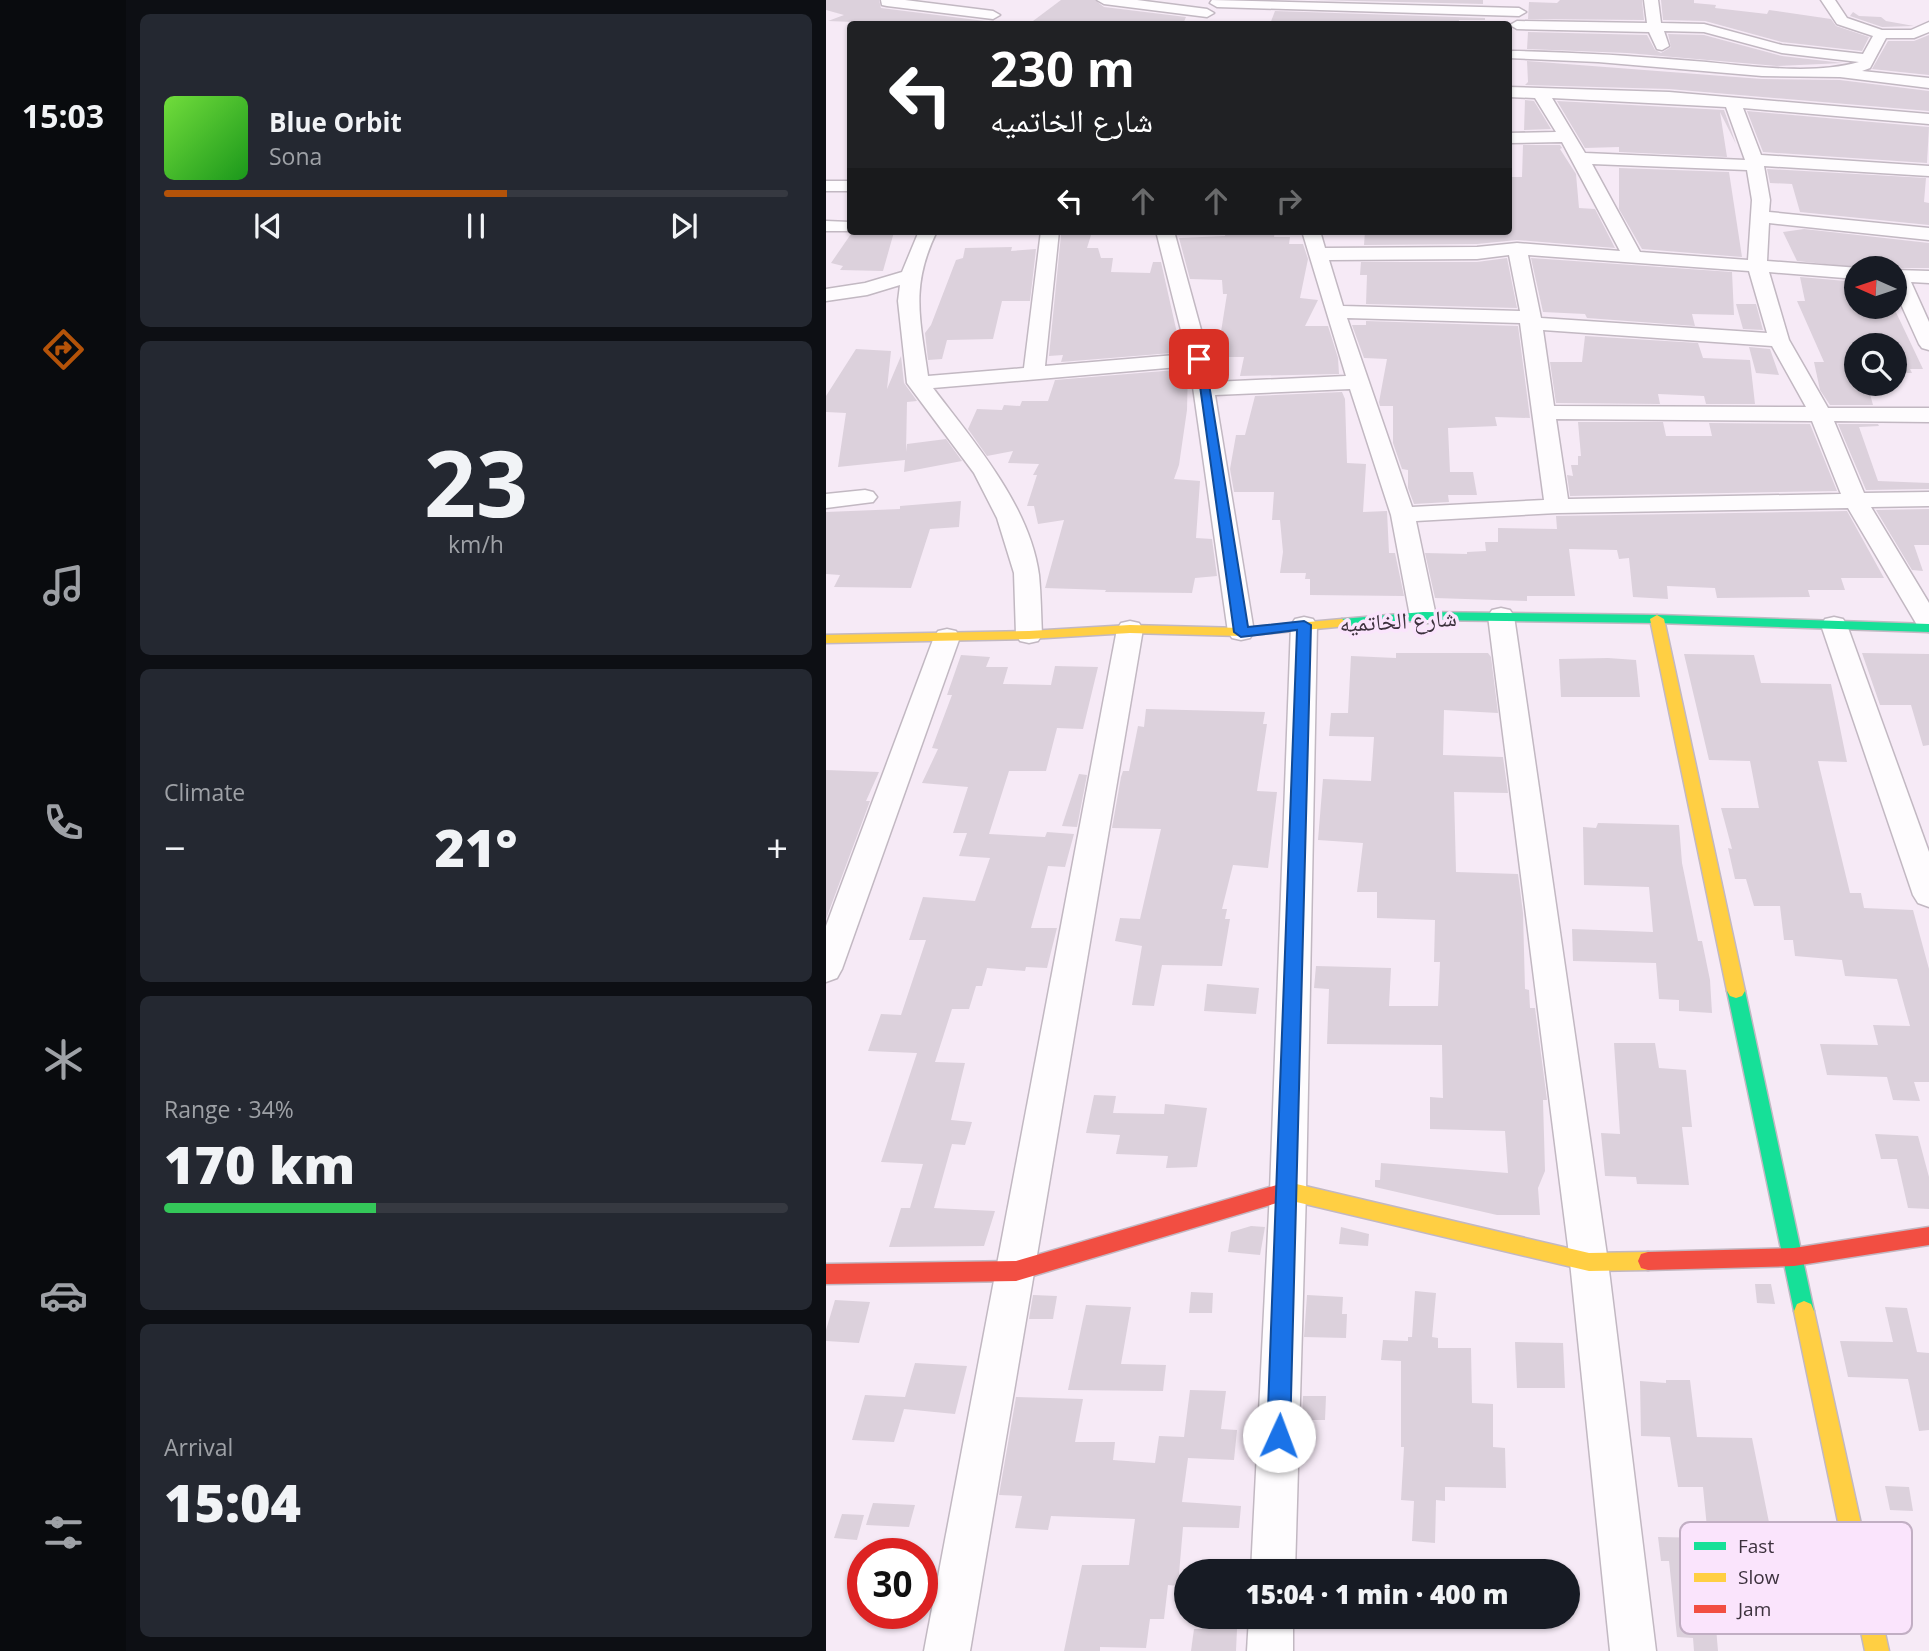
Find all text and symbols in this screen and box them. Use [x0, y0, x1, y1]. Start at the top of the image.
text: 230 m [990, 35, 1135, 101]
icon: left [875, 49, 966, 140]
text: 15:03 [22, 94, 104, 137]
text: شارع الخاتميه [990, 98, 1153, 141]
text: Blue Orbit [269, 104, 402, 140]
text: Sona [269, 140, 322, 172]
icon: left [1051, 182, 1089, 220]
icon: ahead [1124, 182, 1162, 220]
icon: ahead [1197, 182, 1235, 220]
icon: right [1270, 182, 1308, 220]
icon: previous [249, 207, 287, 245]
icon: pause [457, 207, 495, 245]
icon: next [665, 207, 703, 245]
north arrow [1844, 256, 1908, 318]
map controls [1844, 256, 1907, 396]
icon: directions [39, 325, 88, 374]
pin [1169, 329, 1229, 389]
button: search [1844, 333, 1907, 396]
icon: arrive [1180, 340, 1218, 378]
text: 23 [424, 420, 528, 544]
text: km/h [448, 528, 504, 560]
icon: music [39, 561, 88, 610]
street label: شارع الخاتميه [1339, 601, 1457, 639]
text: Climate [164, 776, 245, 808]
icon: phone [39, 798, 88, 847]
text: 21° [435, 811, 517, 882]
text: − [164, 821, 186, 873]
text: + [766, 821, 788, 873]
icon: climate [39, 1035, 88, 1084]
text: Range · 34% [164, 1093, 294, 1125]
text: 170 km [164, 1128, 355, 1199]
icon: car [39, 1271, 88, 1320]
position arrow [1242, 1399, 1316, 1473]
text: Arrival [164, 1431, 233, 1463]
text: 15:04 [164, 1466, 301, 1537]
icon: filters [39, 1508, 88, 1557]
legend [1680, 1522, 1912, 1634]
text: Fast [1738, 1533, 1774, 1559]
speed limit sign: 30 [847, 1538, 938, 1629]
text: Slow [1738, 1564, 1780, 1590]
text: 15:04 · 1 min · 400 m [1246, 1576, 1508, 1612]
text: Jam [1736, 1596, 1771, 1622]

